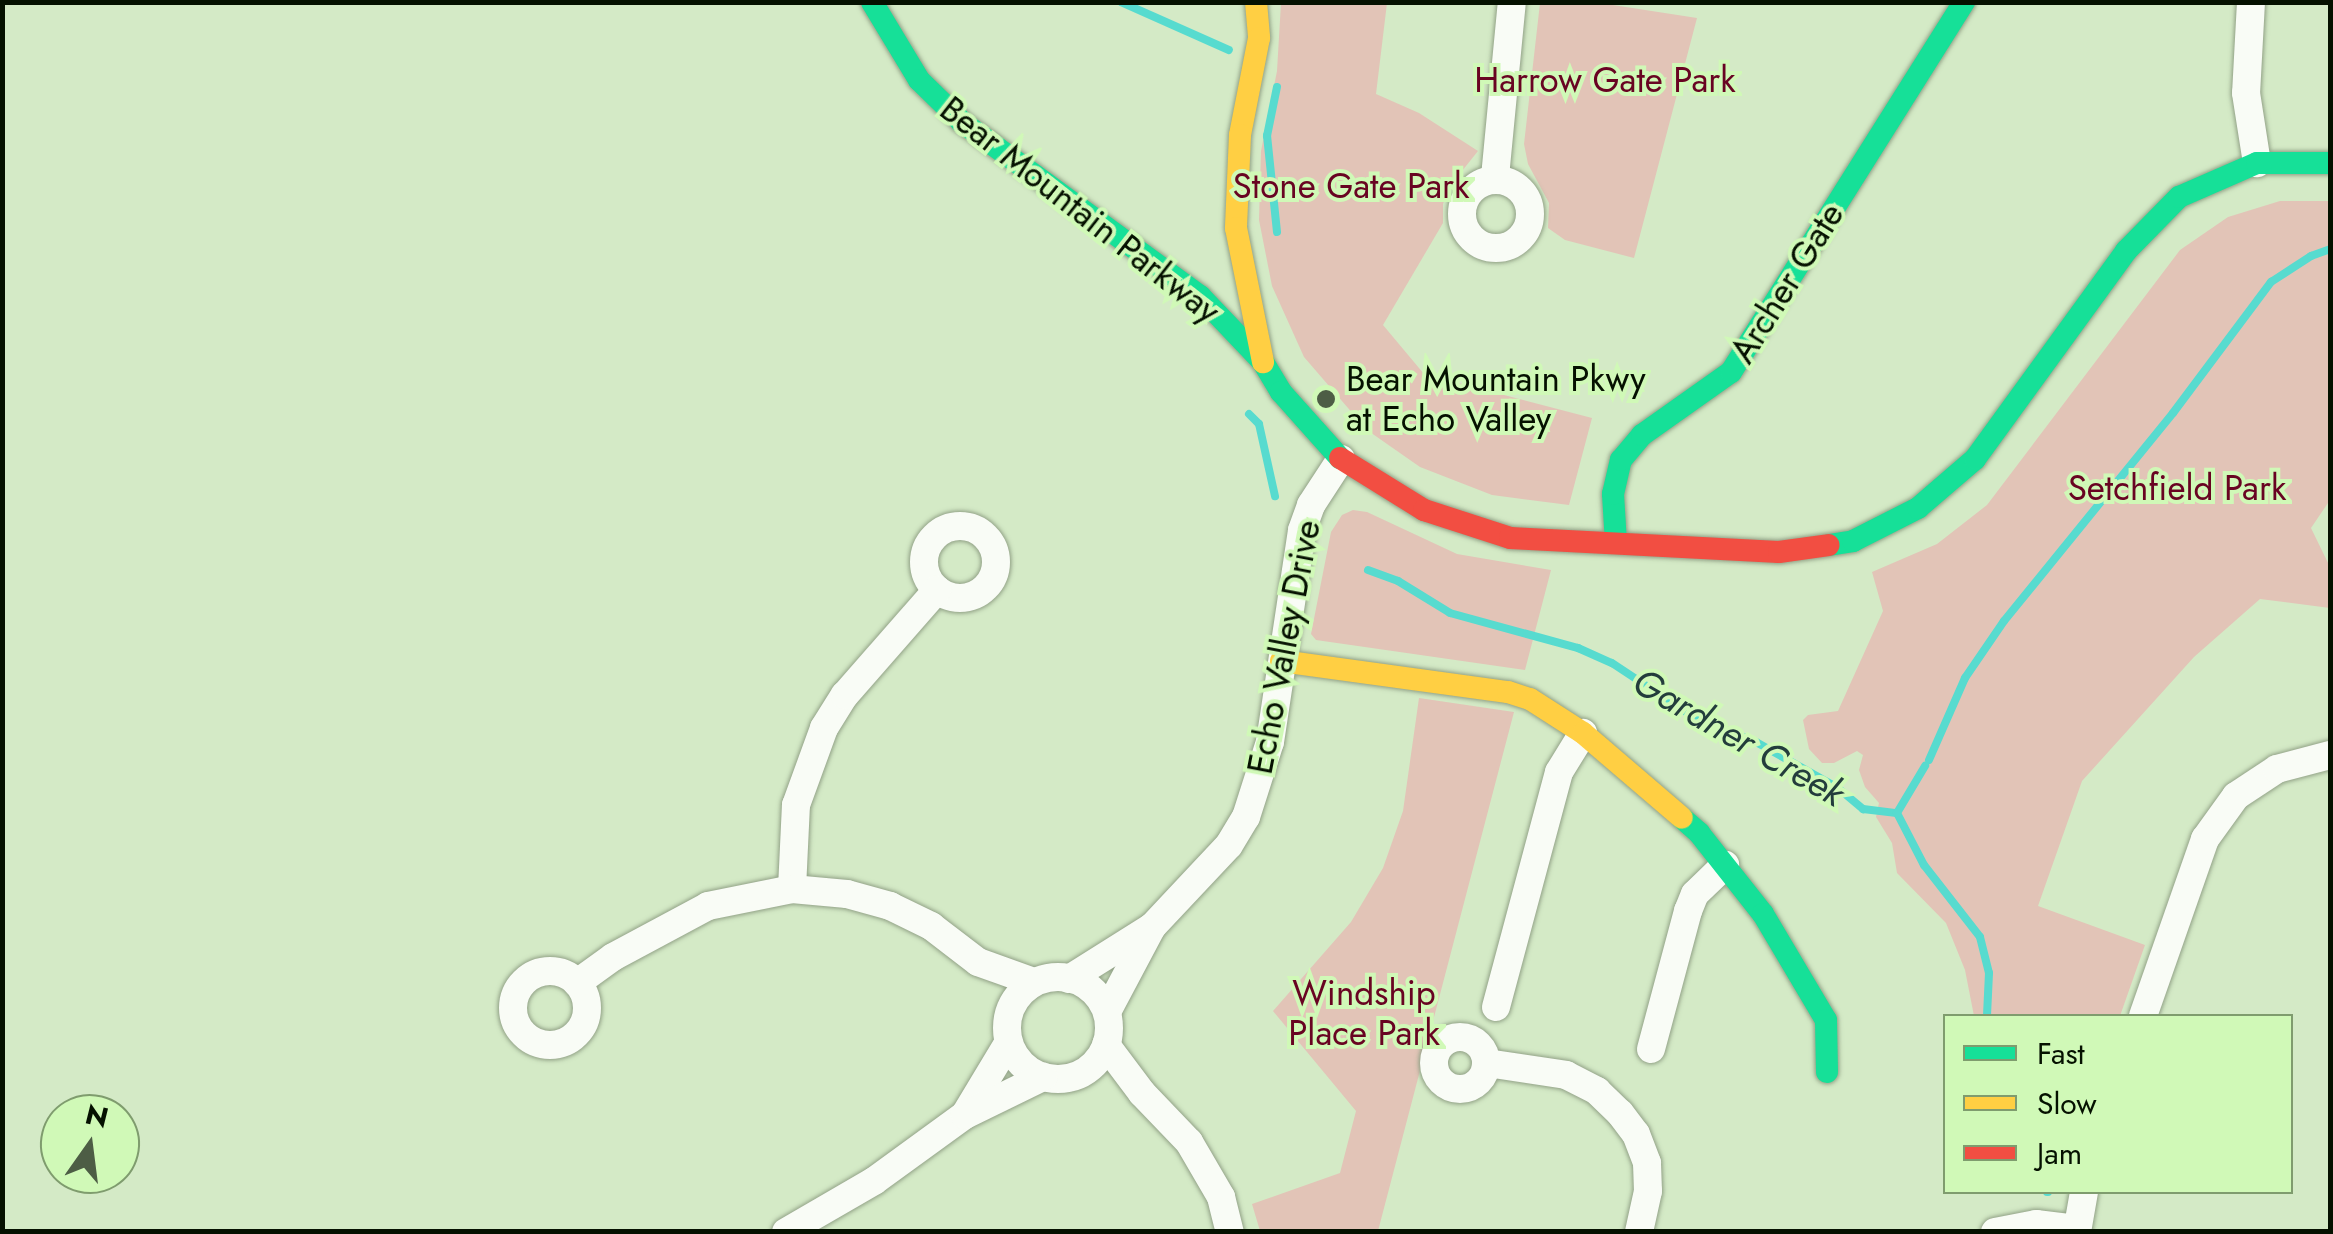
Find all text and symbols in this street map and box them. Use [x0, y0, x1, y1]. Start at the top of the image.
park label: Harrow Gate Park [1474, 59, 1736, 101]
street label: Bear Mountain Parkway [932, 88, 1228, 332]
park label: Stone Gate Park [1233, 165, 1469, 207]
street label: Archer Gate [1721, 195, 1853, 371]
place label: Bear Mountain Pkwy at Echo Valley [1346, 358, 1646, 440]
marker: Bear Mountain Pkwy at Echo Valley [1315, 388, 1337, 410]
park label: Setchfield Park [2068, 467, 2286, 509]
street label: Echo Valley Drive [1239, 517, 1329, 777]
water label: Gardner Creek [1625, 658, 1853, 816]
park label: Windship Place Park [1288, 972, 1440, 1054]
legend [1943, 1014, 2293, 1194]
text: Fast [2037, 1032, 2085, 1075]
text: Slow [2037, 1082, 2097, 1125]
north arrow [40, 1094, 140, 1194]
text: N [81, 1094, 113, 1139]
text: Jam [2037, 1132, 2082, 1175]

